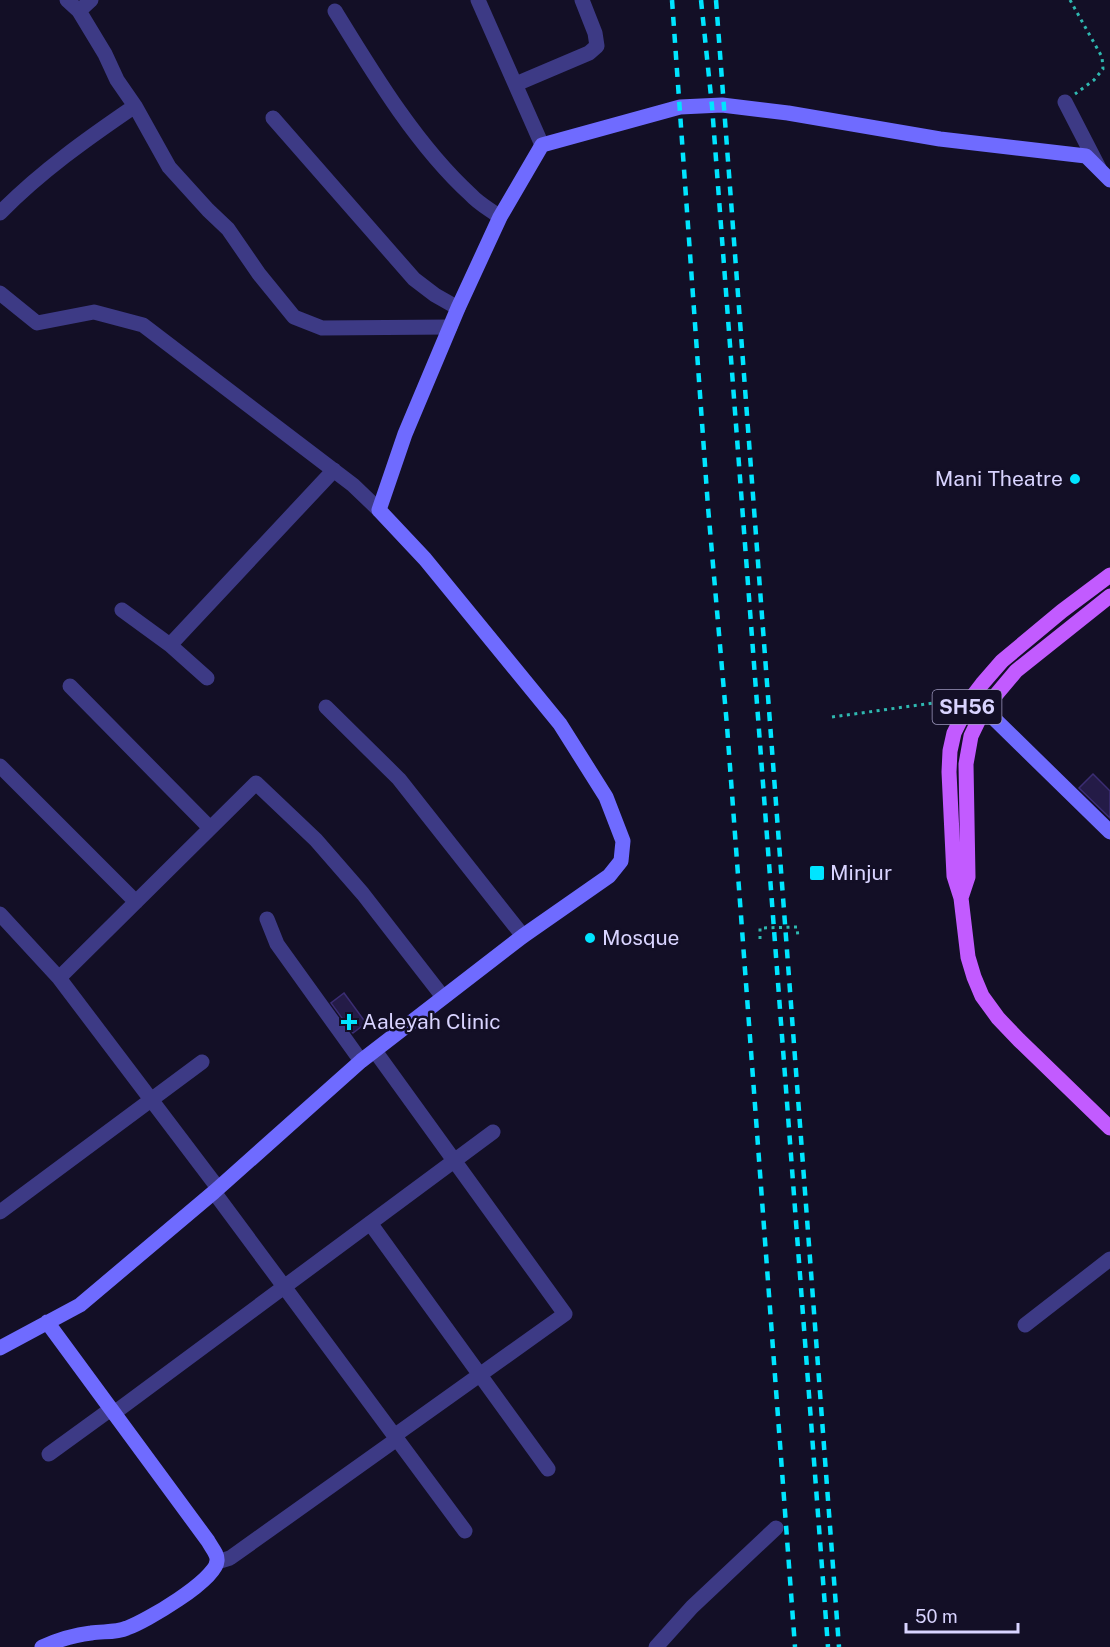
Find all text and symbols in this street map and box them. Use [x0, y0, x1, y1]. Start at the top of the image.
place label: Mani Theatre [935, 466, 1063, 491]
marker: Mani Theatre [1068, 472, 1082, 486]
road number: SH56 [932, 690, 1002, 724]
place label: Minjur [830, 860, 892, 885]
marker: Minjur [808, 864, 826, 882]
place label: Mosque [602, 925, 679, 950]
marker: Mosque [583, 931, 597, 945]
place label: Aaleyah Clinic [362, 1009, 501, 1034]
marker: Aaleyah Clinic [340, 1013, 358, 1031]
scale bar [906, 1596, 1018, 1634]
text: 50 m [915, 1606, 958, 1627]

